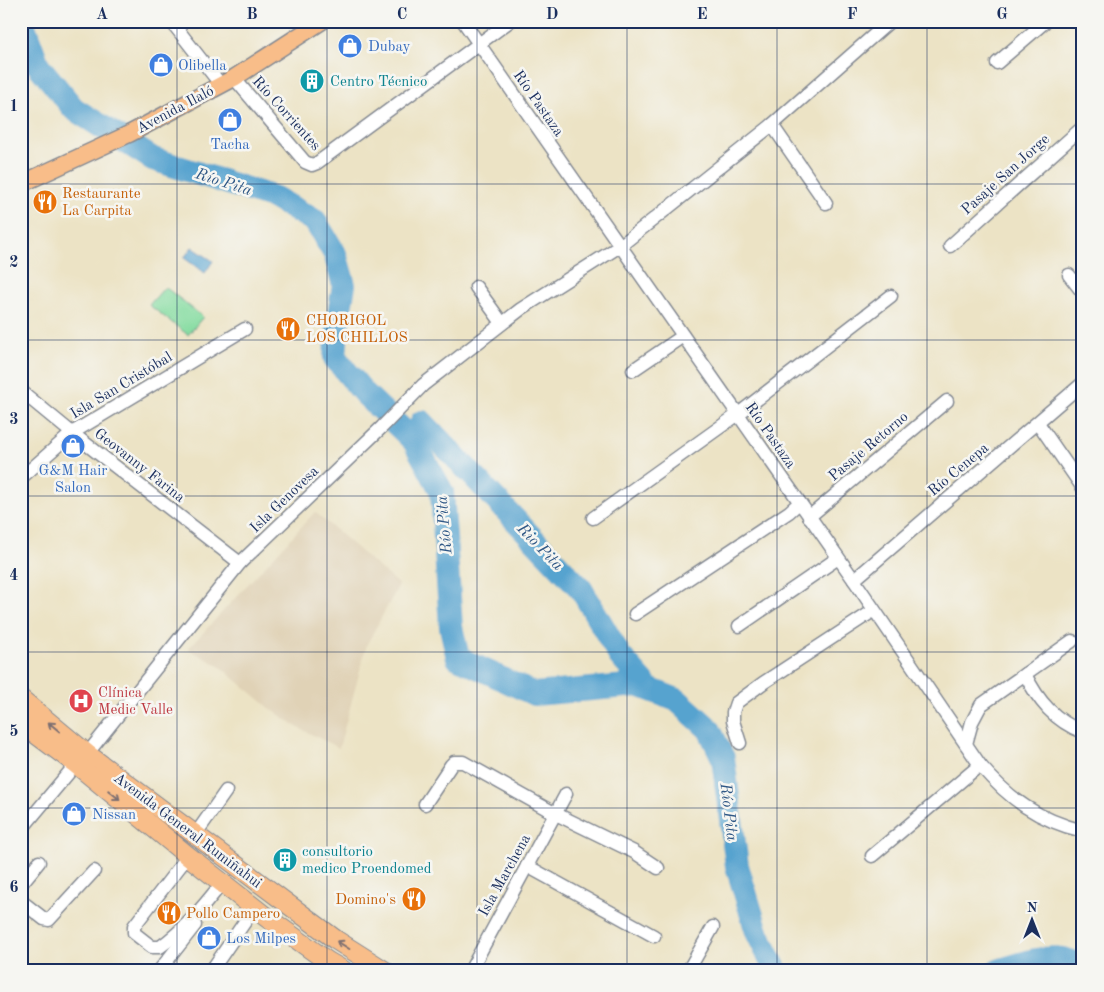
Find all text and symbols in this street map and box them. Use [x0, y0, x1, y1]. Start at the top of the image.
text: A [96, 7, 108, 23]
text: B [246, 7, 258, 23]
text: C [397, 7, 407, 23]
text: D [546, 7, 558, 23]
text: E [696, 7, 708, 23]
text: F [847, 7, 858, 23]
text: G [996, 7, 1008, 23]
shop icon: Dubay [337, 33, 363, 59]
place label: Dubay [368, 40, 411, 55]
shop icon: Olibella [148, 52, 174, 78]
place label: Olibella [178, 59, 227, 74]
building icon: Centro Técnico [299, 68, 325, 94]
street label: Río Pastaza [510, 68, 566, 140]
street label: Río Corrientes [249, 74, 323, 154]
place label: Centro Técnico [330, 75, 427, 90]
street label: Avenida Ilaló [135, 84, 217, 137]
text: 1 [9, 99, 19, 115]
shop icon: Tacha [217, 107, 243, 133]
street label: Pasaje San Jorge [959, 132, 1053, 218]
place label: Tacha [210, 138, 250, 153]
water label: Río Pita [192, 166, 254, 200]
place label: Restaurante La Carpita [62, 187, 141, 219]
restaurant icon: Restaurante La Carpita [32, 189, 58, 215]
text: 2 [9, 255, 19, 271]
place label: CHORIGOL LOS CHILLOS [306, 314, 408, 346]
restaurant icon: CHORIGOL LOS CHILLOS [275, 316, 301, 342]
street label: Isla San Cristóbal [68, 350, 175, 423]
street label: Río Pastaza [742, 400, 798, 472]
street label: Pasaje Retorno [826, 410, 912, 485]
text: 3 [9, 412, 19, 428]
street label: Geovanny Farina [91, 426, 188, 506]
shop icon: G&M Hair Salon [60, 433, 86, 459]
street label: Río Cenepa [926, 440, 992, 500]
street label: Isla Genovesa [248, 463, 323, 536]
place label: G&M Hair Salon [39, 464, 107, 496]
water label: Río Pita [434, 495, 456, 556]
water label: Rio Pita [513, 520, 566, 574]
text: 4 [9, 568, 19, 584]
place label: Clínica Medic Valle [98, 686, 173, 718]
hospital icon: Clínica Medic Valle [68, 688, 94, 714]
one-way arrow [48, 721, 61, 732]
text: 5 [9, 724, 19, 740]
street label: Avenida General Rumiñahui [110, 771, 264, 892]
water label: Río Pita [716, 781, 740, 843]
one-way arrow [107, 790, 120, 801]
shop icon: Nissan [61, 801, 87, 827]
place label: Nissan [92, 808, 136, 823]
street label: Isla Marchena [477, 832, 534, 919]
place label: consultorio medico Proendomed [302, 845, 432, 877]
building icon: consultorio medico Proendomed [272, 847, 298, 873]
text: 6 [9, 880, 19, 896]
restaurant icon: Domino's [401, 886, 427, 912]
place label: Domino's [335, 893, 396, 908]
north arrow [1006, 894, 1056, 944]
restaurant icon: Pollo Campero [156, 900, 182, 926]
text: N [1027, 901, 1038, 915]
place label: Pollo Campero [186, 907, 280, 922]
shop icon: Los Milpes [196, 925, 222, 951]
place label: Los Milpes [226, 932, 296, 947]
one-way arrow [337, 940, 351, 950]

